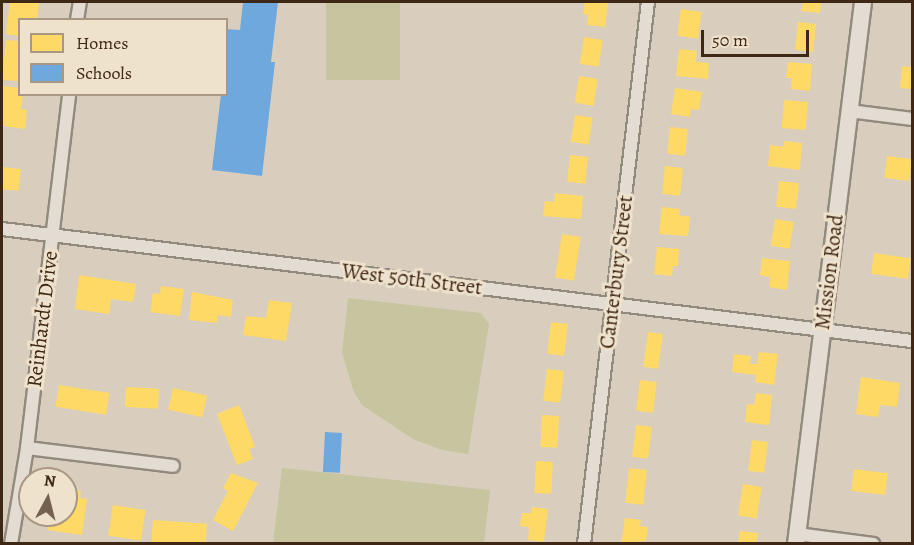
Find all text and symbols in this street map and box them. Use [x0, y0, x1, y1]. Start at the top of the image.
legend [18, 18, 228, 96]
scale bar [704, 18, 812, 56]
text: 50 m [712, 28, 748, 52]
text: Homes [76, 31, 128, 55]
text: Schools [76, 61, 132, 85]
street label: Canterbury Street [594, 194, 638, 350]
street label: Mission Road [809, 213, 849, 331]
street label: Reinhardt Drive [21, 249, 63, 389]
street label: West 50th Street [340, 258, 484, 300]
north arrow [18, 467, 78, 527]
text: N [43, 469, 57, 493]

